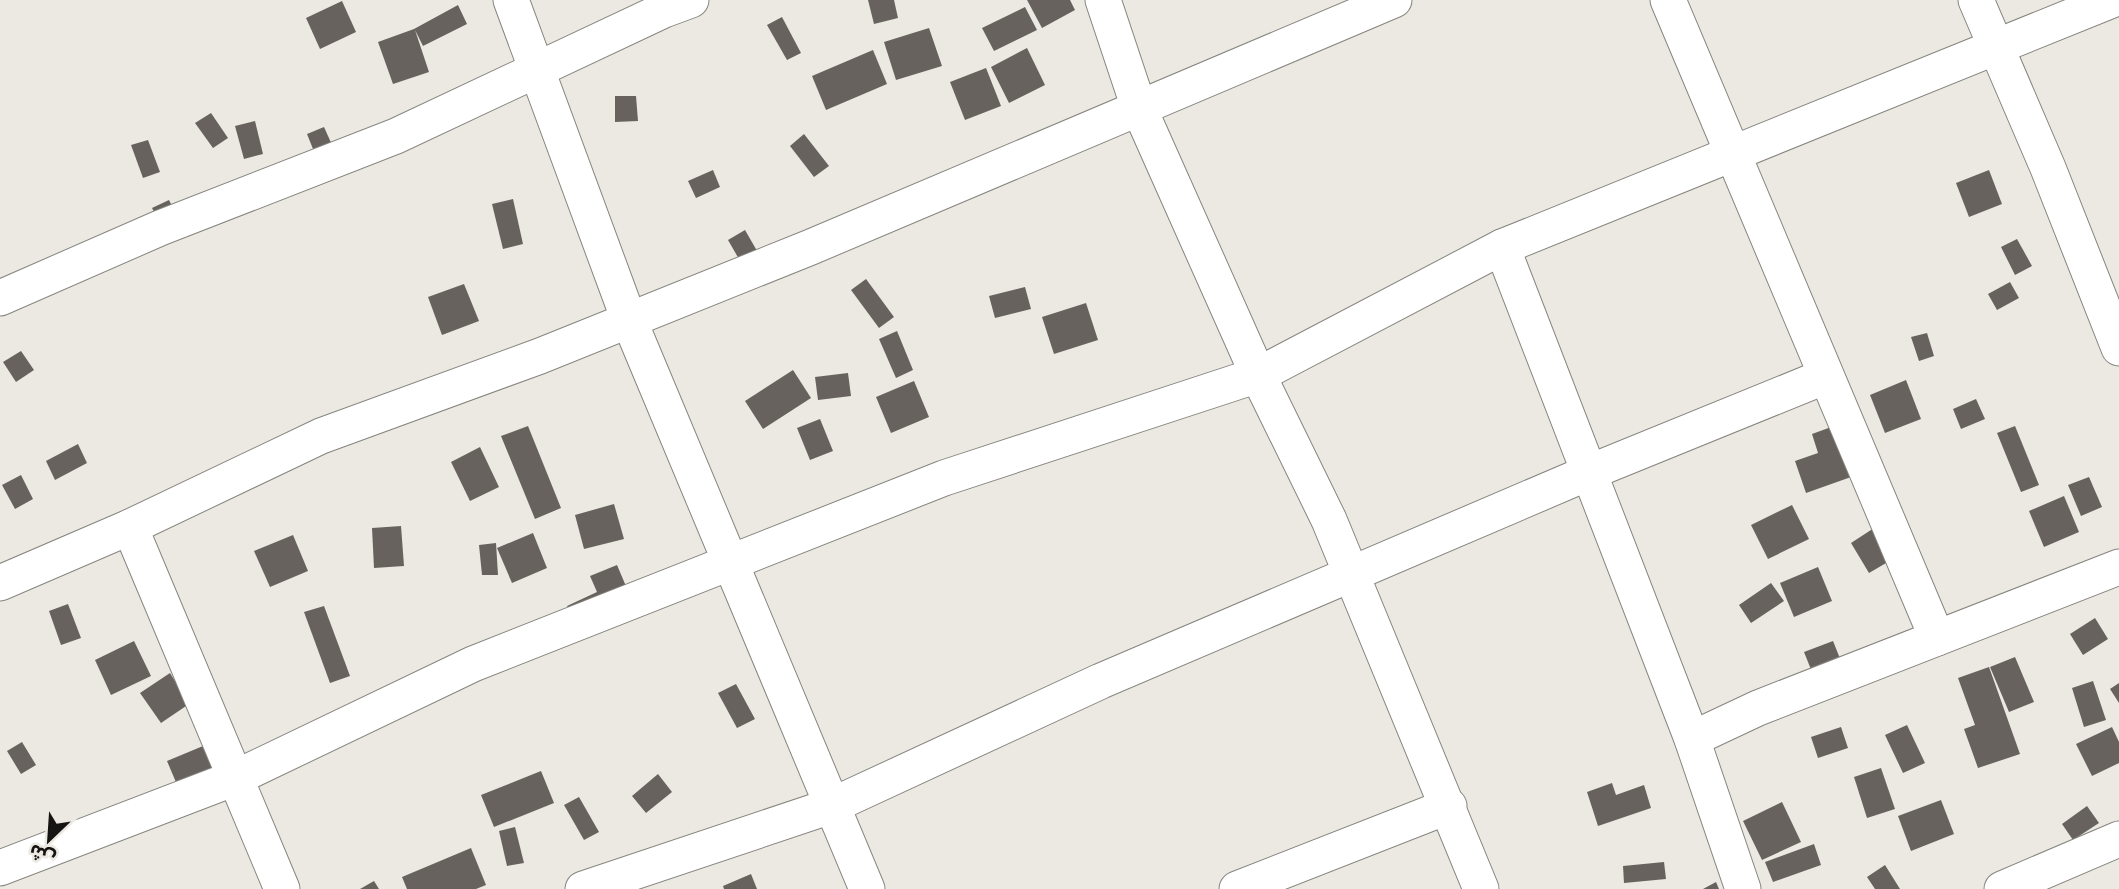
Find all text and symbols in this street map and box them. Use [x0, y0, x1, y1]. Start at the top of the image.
north arrow [14, 805, 84, 875]
text: ش [25, 839, 59, 871]

